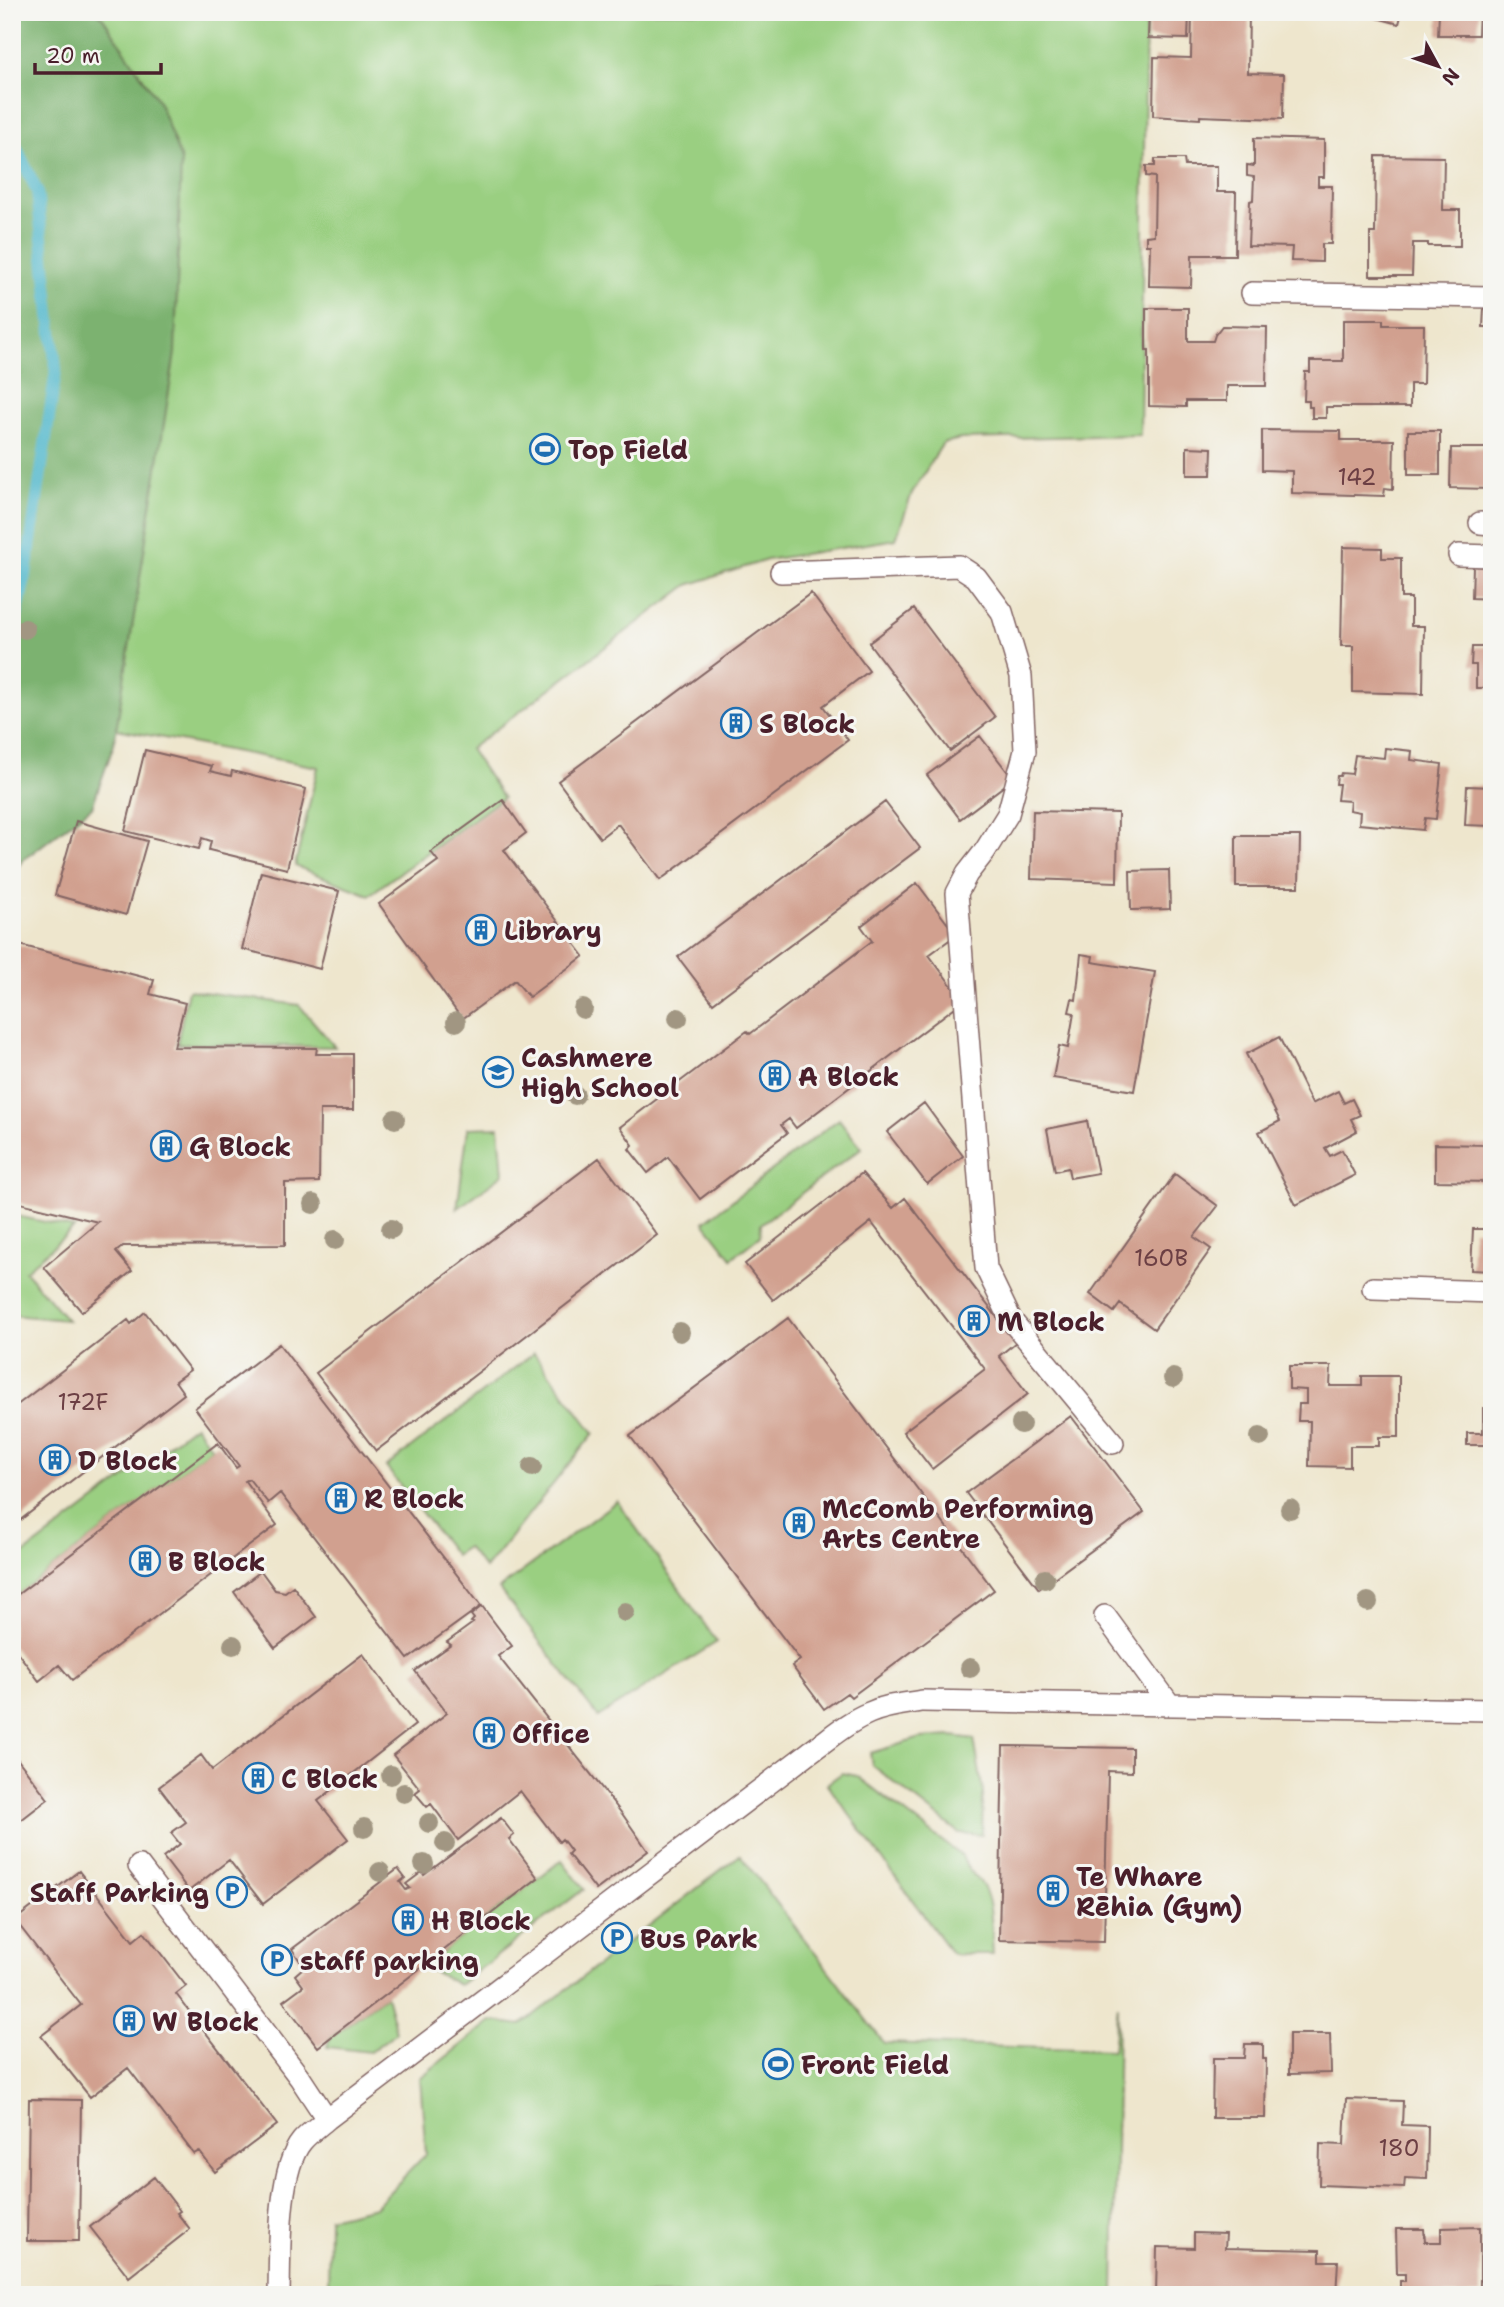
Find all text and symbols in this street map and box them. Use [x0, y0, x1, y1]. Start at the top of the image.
scale bar [35, 32, 161, 76]
north arrow [1402, 32, 1472, 102]
text: 20 m [46, 42, 100, 70]
text: N [1436, 63, 1465, 90]
sports icon: Top Field [528, 432, 562, 466]
place label: Top Field [568, 432, 688, 467]
house number: 142 [1337, 462, 1377, 492]
building icon: S Block [719, 706, 753, 740]
place label: S Block [759, 706, 855, 741]
building icon: Library [464, 913, 498, 947]
place label: Library [504, 913, 602, 948]
place label: Cashmere High School [521, 1040, 679, 1105]
school or university icon: Cashmere High School [481, 1055, 515, 1089]
building icon: A Block [758, 1059, 792, 1093]
place label: A Block [798, 1059, 899, 1094]
building icon: G Block [149, 1129, 183, 1163]
place label: G Block [189, 1129, 291, 1164]
house number: 160B [1134, 1243, 1188, 1273]
building icon: M Block [957, 1304, 991, 1338]
place label: M Block [997, 1304, 1105, 1339]
house number: 172F [57, 1387, 109, 1417]
building icon: D Block [38, 1443, 72, 1477]
place label: D Block [78, 1443, 178, 1478]
building icon: R Block [324, 1481, 358, 1515]
place label: R Block [364, 1481, 465, 1516]
place label: McComb Performing Arts Centre [822, 1491, 1094, 1556]
building icon: McComb Performing Arts Centre [782, 1506, 816, 1540]
building icon: B Block [128, 1544, 162, 1578]
place label: B Block [168, 1544, 266, 1579]
building icon: Office [472, 1716, 506, 1750]
place label: Office [512, 1716, 590, 1751]
building icon: C Block [241, 1761, 275, 1795]
place label: C Block [281, 1761, 378, 1796]
place label: Te Whare Rēhia (Gym) [1076, 1859, 1242, 1924]
building icon: Te Whare Rēhia (Gym) [1036, 1874, 1070, 1908]
place label: Staff Parking [30, 1875, 209, 1910]
parking icon: Staff Parking [215, 1875, 249, 1909]
building icon: H Block [391, 1903, 425, 1937]
place label: H Block [431, 1903, 531, 1938]
parking icon: Bus Park [600, 1921, 634, 1955]
place label: Bus Park [640, 1921, 758, 1956]
parking icon: staff parking [260, 1943, 294, 1977]
place label: staff parking [300, 1943, 479, 1978]
building icon: W Block [112, 2004, 146, 2038]
place label: W Block [152, 2004, 259, 2039]
sports icon: Front Field [761, 2047, 795, 2081]
place label: Front Field [801, 2047, 949, 2082]
house number: 180 [1379, 2133, 1419, 2163]

